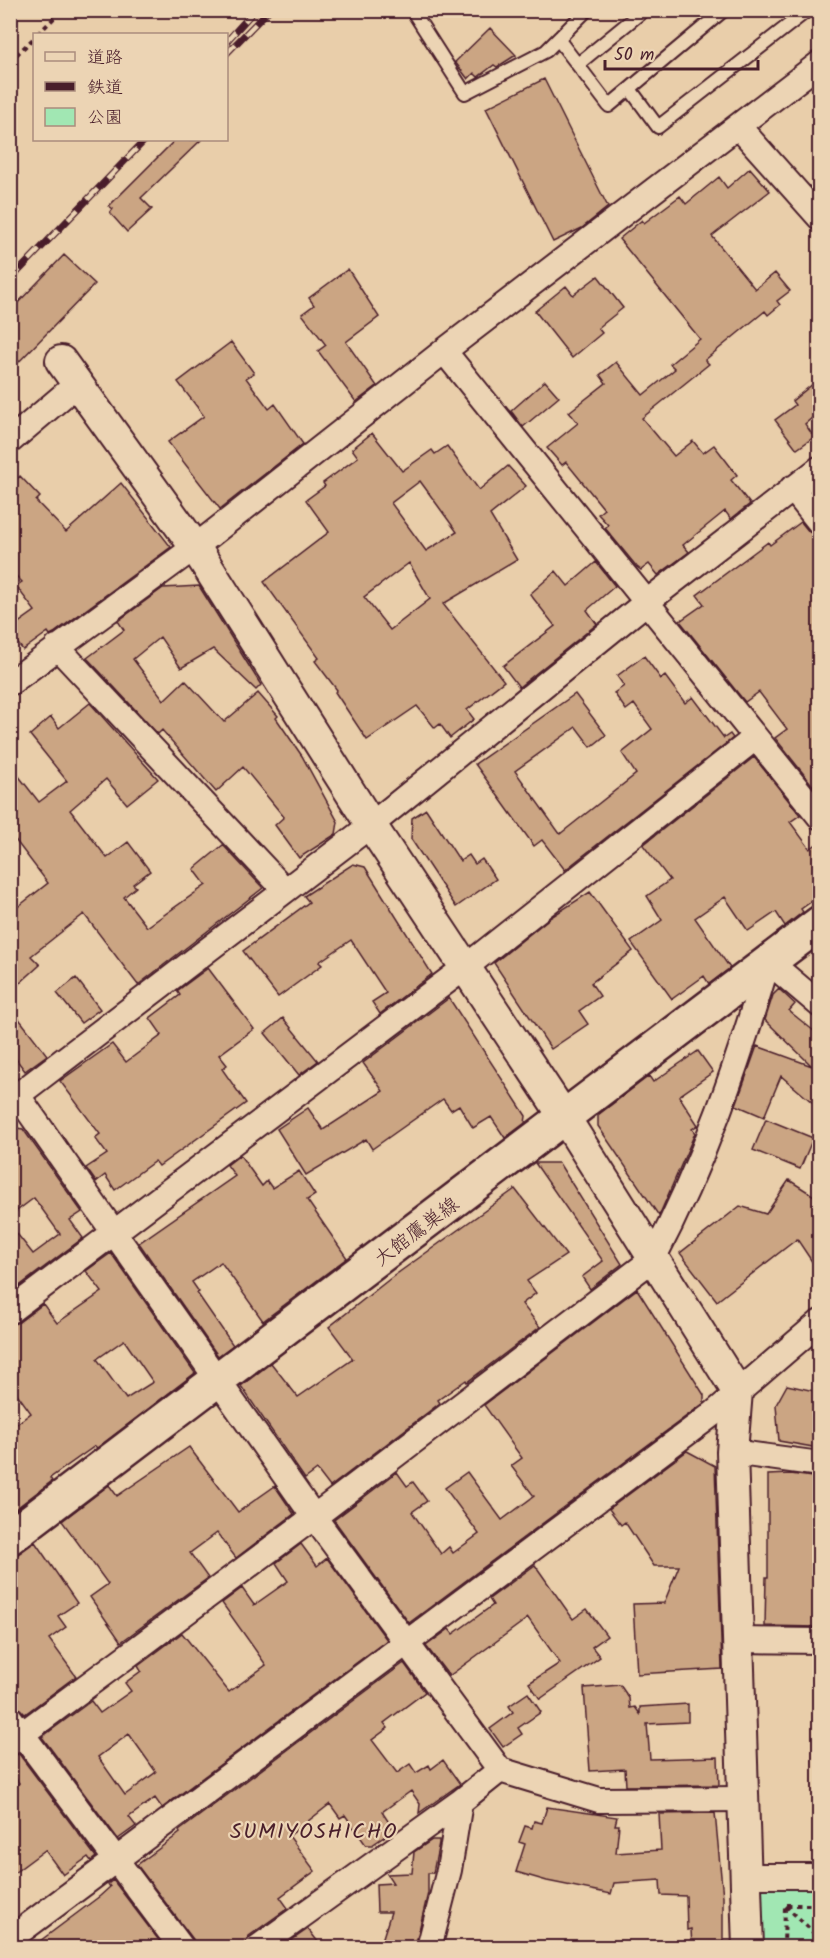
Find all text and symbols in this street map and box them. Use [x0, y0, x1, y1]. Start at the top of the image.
legend [33, 33, 228, 141]
scale bar [605, 33, 758, 71]
text: 50 m [614, 41, 654, 70]
text: 道路 [87, 44, 123, 73]
text: 鉄道 [87, 74, 123, 103]
text: 公園 [87, 104, 123, 133]
street label: 大館鷹巣線 [368, 1190, 467, 1275]
district label: SUMIYOSHICHO [230, 1815, 398, 1850]

